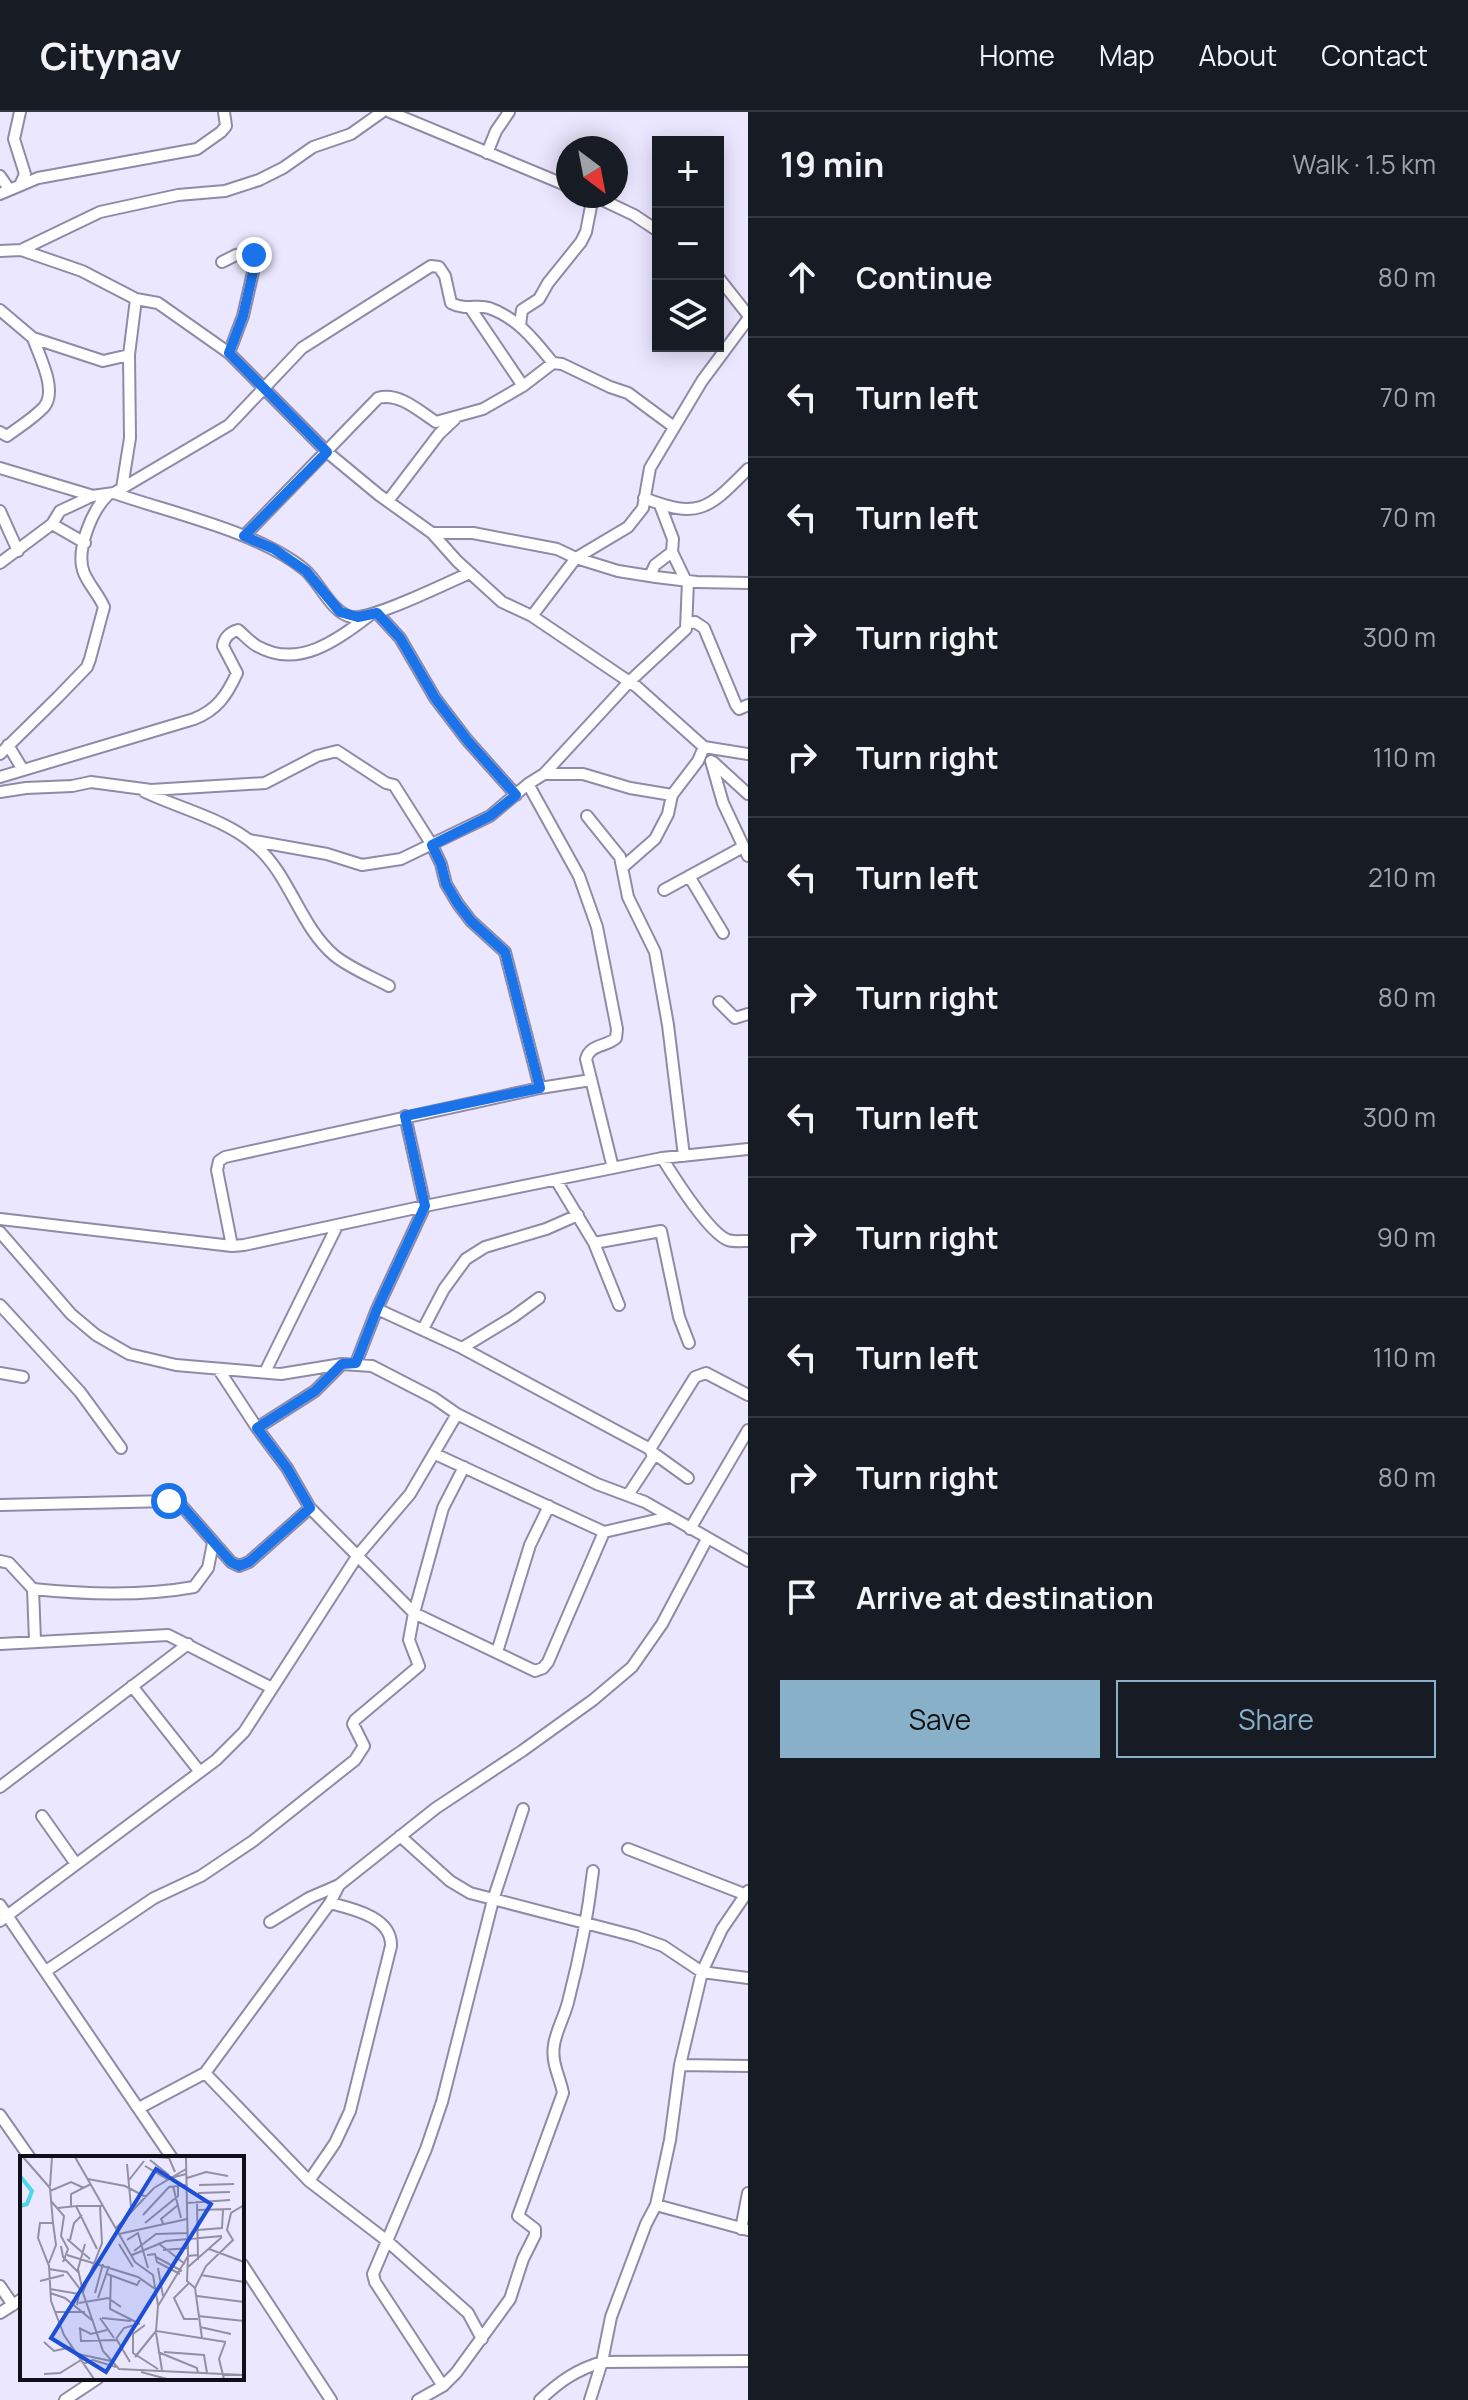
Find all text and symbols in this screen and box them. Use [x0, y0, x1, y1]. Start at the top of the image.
text: Citynav [40, 29, 182, 81]
text: Home [979, 36, 1055, 74]
text: Map [1099, 36, 1155, 74]
text: About [1199, 36, 1277, 74]
text: Contact [1321, 36, 1428, 74]
north arrow [556, 136, 628, 208]
map controls [652, 136, 724, 352]
button: + [652, 136, 724, 208]
text: 19 min [780, 141, 884, 187]
text: Walk · 1.5 km [1292, 146, 1436, 182]
button: − [652, 208, 724, 280]
route end [236, 237, 272, 273]
icon: ahead [780, 255, 824, 299]
text: Continue [856, 257, 992, 298]
text: 80 m [1378, 259, 1436, 295]
button: layers [652, 280, 724, 352]
icon: left [780, 375, 824, 419]
text: Turn left [856, 377, 979, 418]
text: 70 m [1380, 379, 1436, 415]
icon: left [780, 495, 824, 539]
text: Turn left [856, 497, 979, 538]
text: 70 m [1380, 499, 1436, 535]
icon: right [780, 615, 824, 659]
text: Turn right [856, 617, 999, 658]
text: 300 m [1363, 619, 1436, 655]
icon: right [780, 735, 824, 779]
text: Turn right [856, 737, 999, 778]
text: 110 m [1373, 739, 1436, 775]
icon: left [780, 855, 824, 899]
text: Turn left [856, 857, 979, 898]
text: 210 m [1368, 859, 1436, 895]
icon: right [780, 975, 824, 1019]
text: Turn right [856, 977, 999, 1018]
text: 80 m [1378, 979, 1436, 1015]
icon: left [780, 1095, 824, 1139]
text: Turn left [856, 1097, 979, 1138]
text: 300 m [1363, 1099, 1436, 1135]
icon: right [780, 1215, 824, 1259]
text: Turn right [856, 1217, 999, 1258]
text: 90 m [1377, 1219, 1436, 1255]
icon: left [780, 1335, 824, 1379]
text: Turn left [856, 1337, 979, 1378]
text: 110 m [1373, 1339, 1436, 1375]
icon: right [780, 1455, 824, 1499]
text: Turn right [856, 1457, 999, 1498]
text: 80 m [1378, 1459, 1436, 1495]
route start [151, 1483, 187, 1519]
icon: arrive [780, 1575, 824, 1619]
text: Arrive at destination [856, 1577, 1154, 1618]
button: Save [780, 1680, 1100, 1758]
button: Share [1116, 1680, 1436, 1758]
inset map [20, 2156, 244, 2380]

